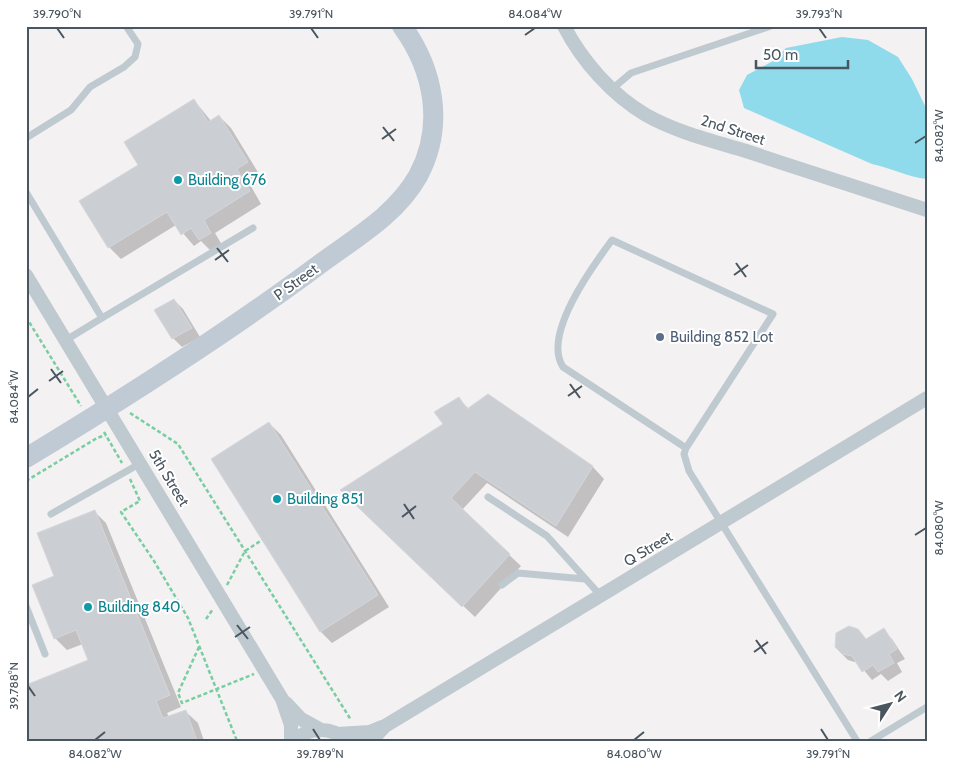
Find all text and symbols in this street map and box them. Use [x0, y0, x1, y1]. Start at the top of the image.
text: 39.790°N [33, 6, 81, 21]
text: 39.791°N [289, 6, 333, 21]
text: 84.084°W [508, 6, 562, 21]
text: 39.793°N [796, 6, 842, 21]
scale bar [756, 38, 848, 70]
text: 50 m [763, 46, 798, 64]
text: 84.082°W [931, 109, 946, 163]
street label: 2nd Street [699, 111, 767, 149]
place label: Building 676 [188, 171, 266, 189]
marker: Building 676 [172, 174, 184, 186]
street label: P Street [270, 260, 322, 304]
place label: Building 852 Lot [670, 328, 773, 346]
marker: Building 852 Lot [654, 331, 666, 343]
text: 84.084°W [6, 370, 21, 424]
street label: 5th Street [145, 446, 193, 510]
place label: Building 851 [287, 490, 363, 508]
marker: Building 851 [271, 493, 283, 505]
text: 84.080°W [931, 500, 946, 556]
street label: Q Street [620, 528, 676, 570]
place label: Building 840 [98, 598, 180, 616]
marker: Building 840 [82, 601, 94, 613]
text: 39.788°N [6, 662, 21, 710]
north arrow [866, 680, 916, 730]
text: N [890, 687, 911, 706]
text: 84.082°W [68, 746, 122, 761]
text: 39.789°N [296, 746, 344, 761]
text: 84.080°W [606, 746, 662, 761]
text: 39.791°N [806, 746, 850, 761]

